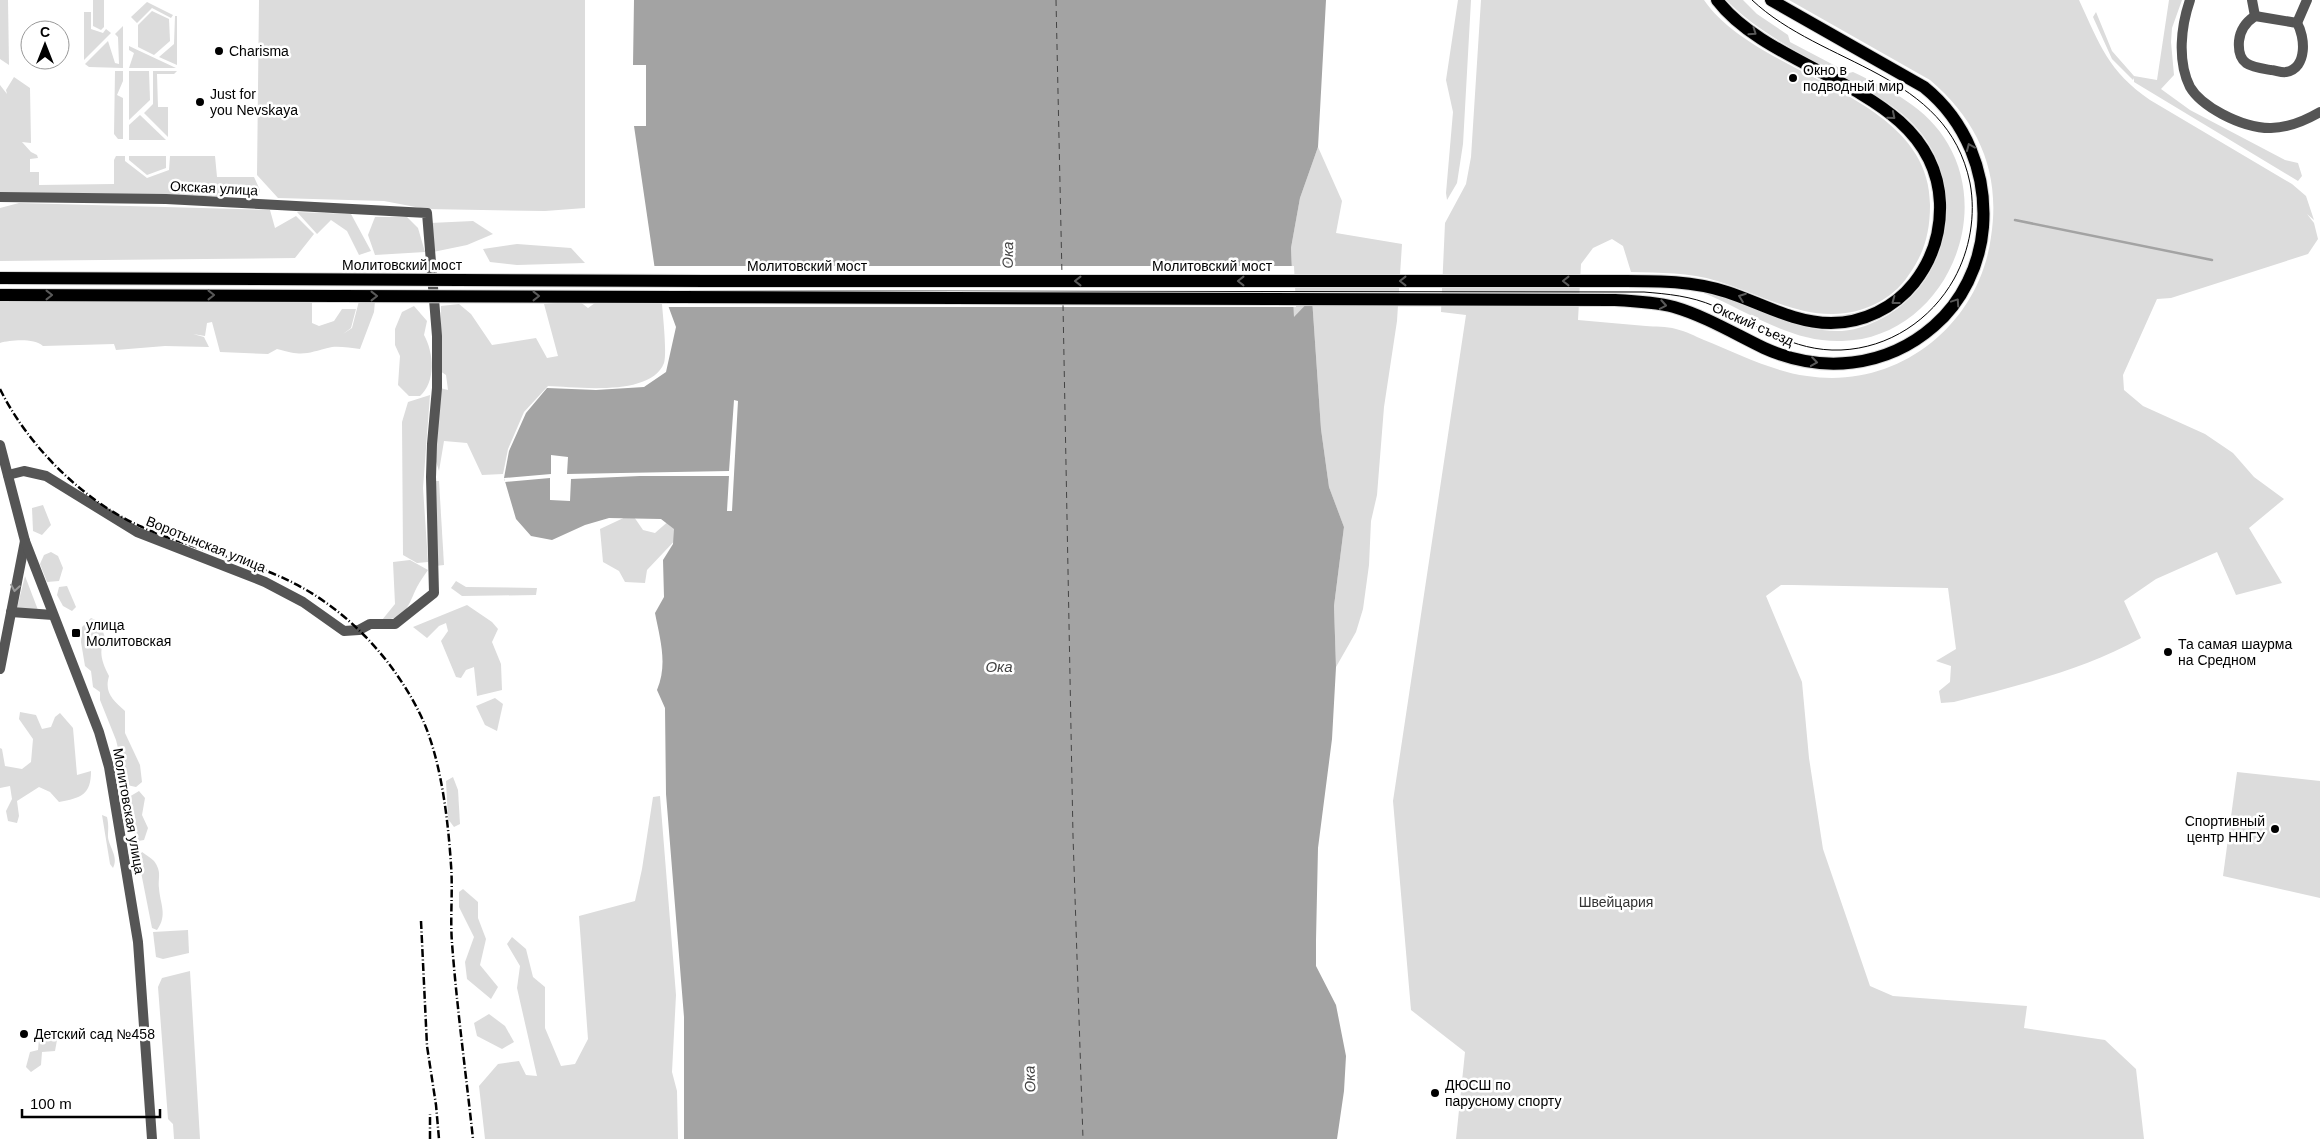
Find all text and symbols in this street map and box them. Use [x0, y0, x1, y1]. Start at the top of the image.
north arrow [20, 20, 70, 70]
text: С [40, 24, 50, 40]
one-way arrow [1747, 26, 1757, 35]
place label: Charisma [229, 43, 289, 59]
marker: Charisma [213, 45, 225, 57]
place label: Окно в подводный мир [1803, 62, 1904, 94]
marker: Окно в подводный мир [1787, 72, 1799, 84]
place label: Just for you Nevskaya [210, 86, 298, 118]
marker: Just for you Nevskaya [194, 96, 206, 108]
one-way arrow [1887, 110, 1896, 119]
one-way arrow [1966, 143, 1977, 152]
street label: Окская улица [169, 178, 259, 198]
water label: Ока [999, 241, 1016, 269]
street label: Молитовский мост [342, 257, 463, 273]
street label: Молитовский мост [747, 258, 868, 274]
street label: Молитовский мост [1152, 258, 1273, 274]
one-way arrow [1074, 276, 1082, 286]
one-way arrow [1237, 276, 1244, 286]
one-way arrow [1399, 276, 1407, 286]
one-way arrow [1562, 276, 1570, 286]
one-way arrow [45, 290, 53, 300]
one-way arrow [208, 290, 215, 300]
one-way arrow [370, 291, 378, 301]
one-way arrow [532, 291, 540, 301]
one-way arrow [1738, 293, 1747, 303]
one-way arrow [1891, 295, 1901, 304]
one-way arrow [1658, 299, 1667, 309]
street label: Окский съезд [1710, 299, 1796, 349]
one-way arrow [1950, 299, 1959, 308]
one-way arrow [1810, 356, 1818, 367]
street label: Воротынская улица [144, 513, 268, 575]
one-way arrow [10, 584, 20, 593]
place label: улица Молитовская [86, 617, 171, 649]
marker: улица Молитовская [70, 627, 82, 639]
place label: Та самая шаурма на Средном [2178, 636, 2292, 668]
marker: Та самая шаурма на Средном [2162, 646, 2174, 658]
water label: Ока [985, 658, 1013, 675]
street label: Молитовская улица [110, 747, 148, 876]
place label: Спортивный центр ННГУ [2185, 813, 2265, 845]
marker: Спортивный центр ННГУ [2269, 823, 2281, 835]
park label: Швейцария [1579, 894, 1653, 910]
place label: Детский сад №458 [34, 1026, 155, 1042]
marker: Детский сад №458 [18, 1028, 30, 1040]
water label: Ока [1021, 1065, 1038, 1093]
place label: ДЮСШ по парусному спорту [1445, 1077, 1561, 1109]
scale bar [22, 1086, 160, 1118]
marker: ДЮСШ по парусному спорту [1429, 1087, 1441, 1099]
text: 100 m [30, 1095, 72, 1112]

